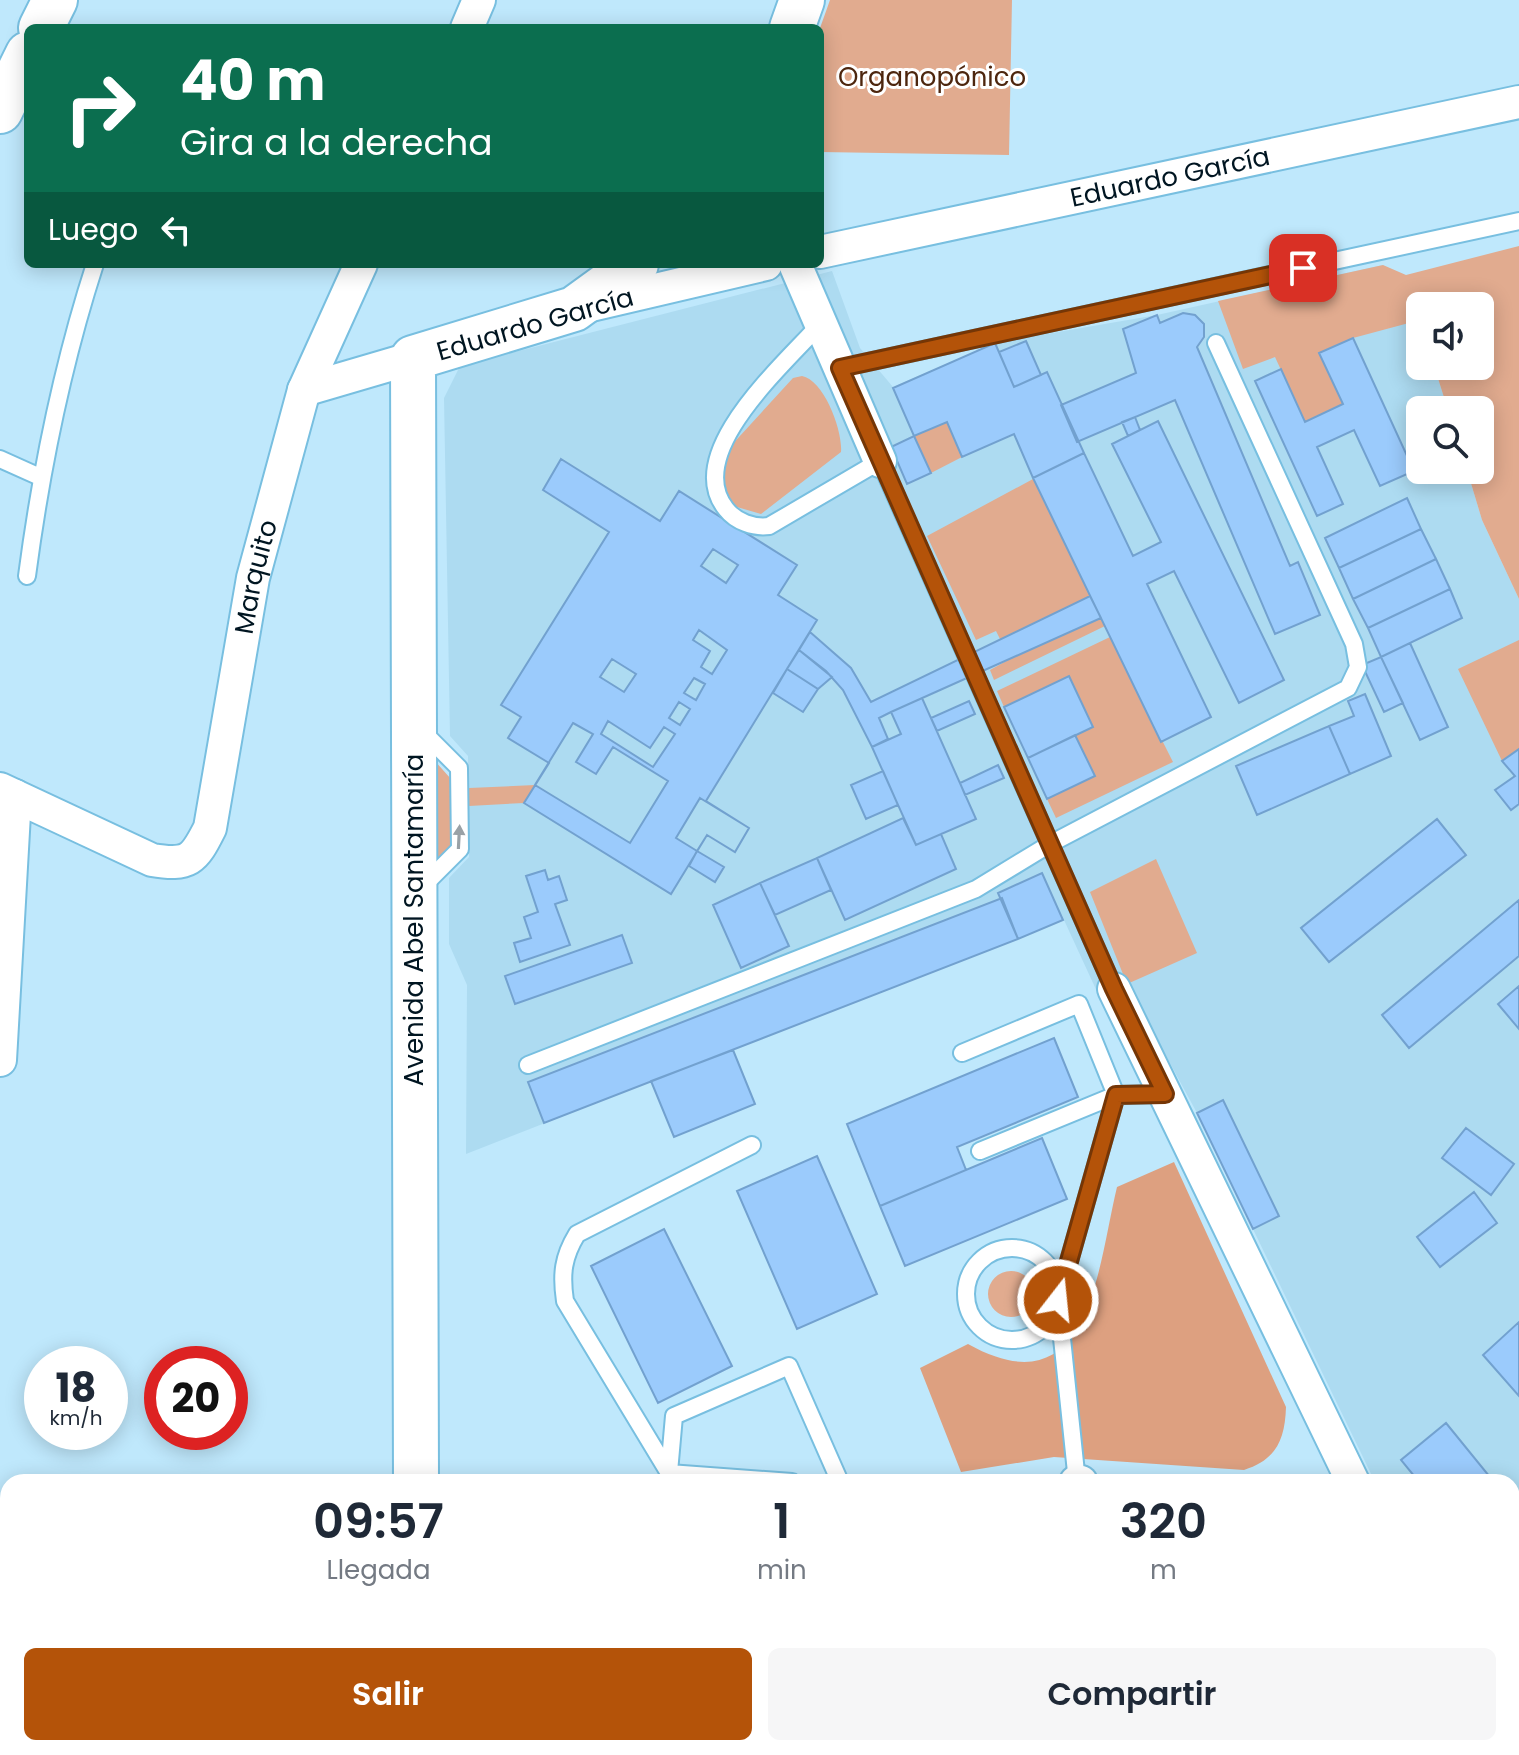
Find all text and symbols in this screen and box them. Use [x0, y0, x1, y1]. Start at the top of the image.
text: 40 m [180, 41, 326, 120]
icon: right [48, 56, 152, 160]
park label: Organopónico [838, 59, 1026, 95]
text: Gira a la derecha [180, 117, 493, 168]
street label: Eduardo García [1067, 138, 1273, 216]
text: Luego [48, 208, 138, 251]
icon: left [154, 208, 198, 252]
pin [1269, 234, 1337, 302]
icon: arrive [1281, 246, 1325, 290]
street label: Eduardo García [432, 279, 638, 369]
map controls [1406, 292, 1494, 484]
button: sound [1406, 292, 1494, 380]
button: search [1406, 396, 1494, 484]
street label: Marquito [226, 516, 286, 637]
street label: Avenida Abel Santamaría [396, 754, 432, 1086]
one-way arrow [453, 824, 466, 849]
position arrow [1016, 1258, 1100, 1342]
speed limit sign: 20 [144, 1346, 248, 1450]
text: 18 [56, 1360, 96, 1416]
text: km/h [49, 1404, 103, 1432]
text: 09:57 [313, 1488, 444, 1555]
text: 1 [773, 1488, 790, 1555]
text: 320 [1120, 1488, 1207, 1555]
text: Llegada [326, 1552, 430, 1588]
text: min [757, 1552, 807, 1588]
text: m [1150, 1552, 1177, 1588]
button: Salir [24, 1648, 752, 1740]
button: Compartir [768, 1648, 1496, 1740]

